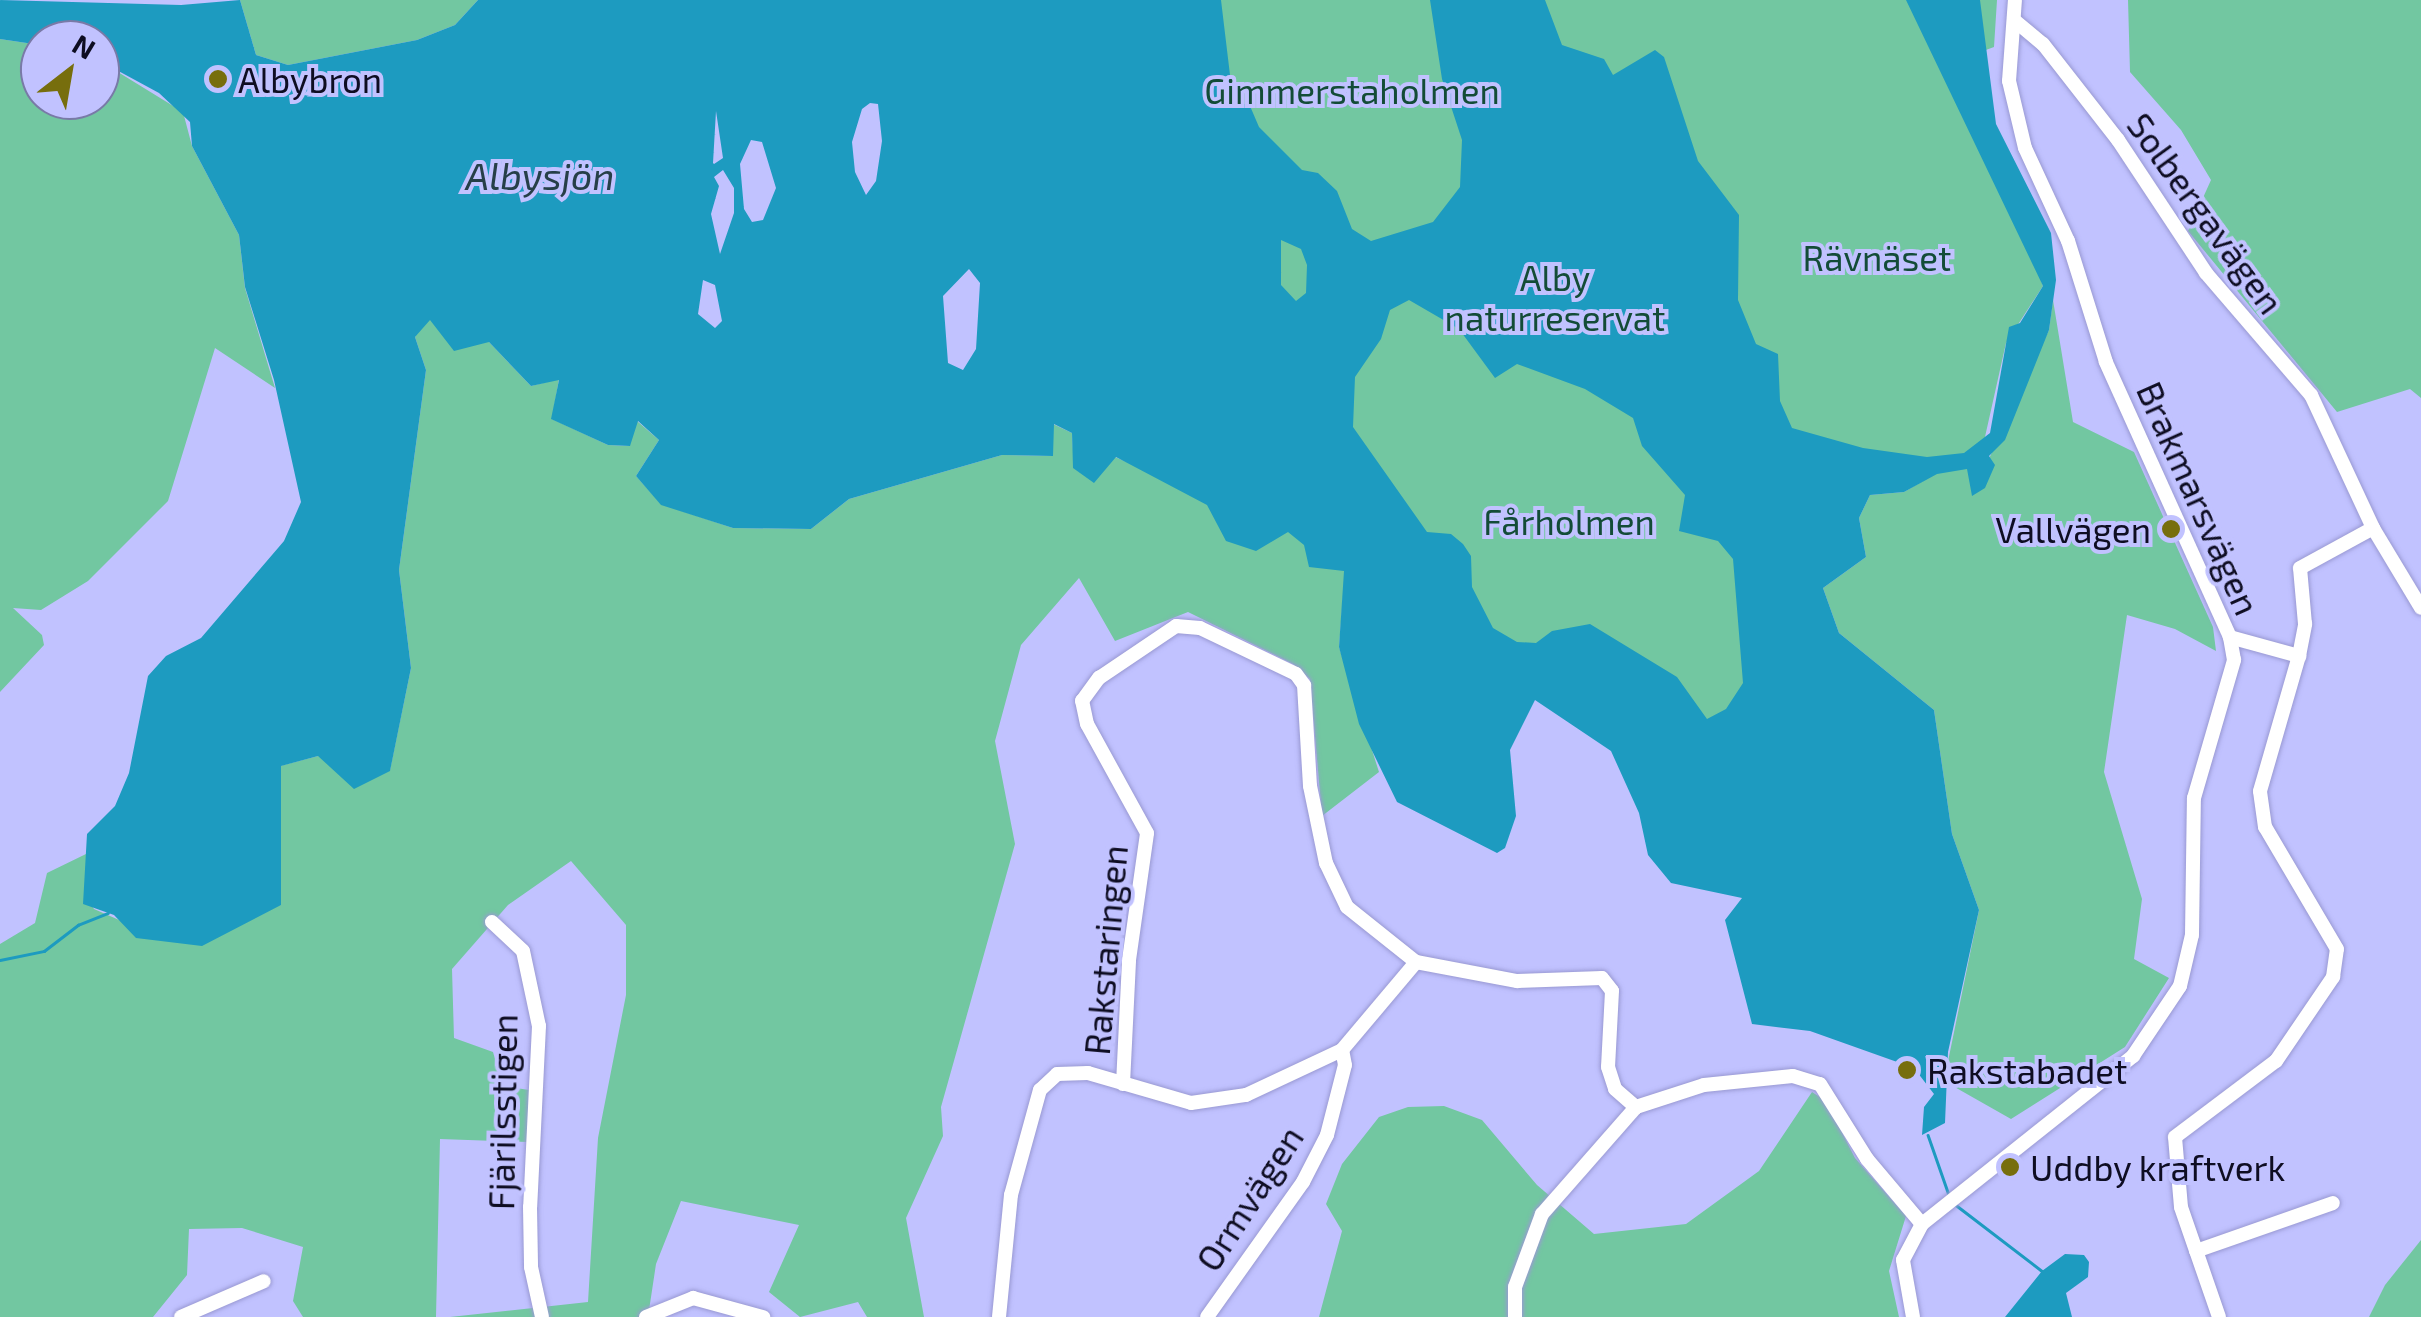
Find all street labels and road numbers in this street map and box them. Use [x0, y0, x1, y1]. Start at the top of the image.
street label: Solbergavägen [2119, 105, 2293, 321]
street label: Brakmarsvägen [2129, 375, 2269, 621]
street label: Rakstaringen [1075, 843, 1135, 1057]
street label: Fjärilsstigen [479, 1014, 525, 1210]
street label: Ormvägen [1187, 1118, 1311, 1278]

